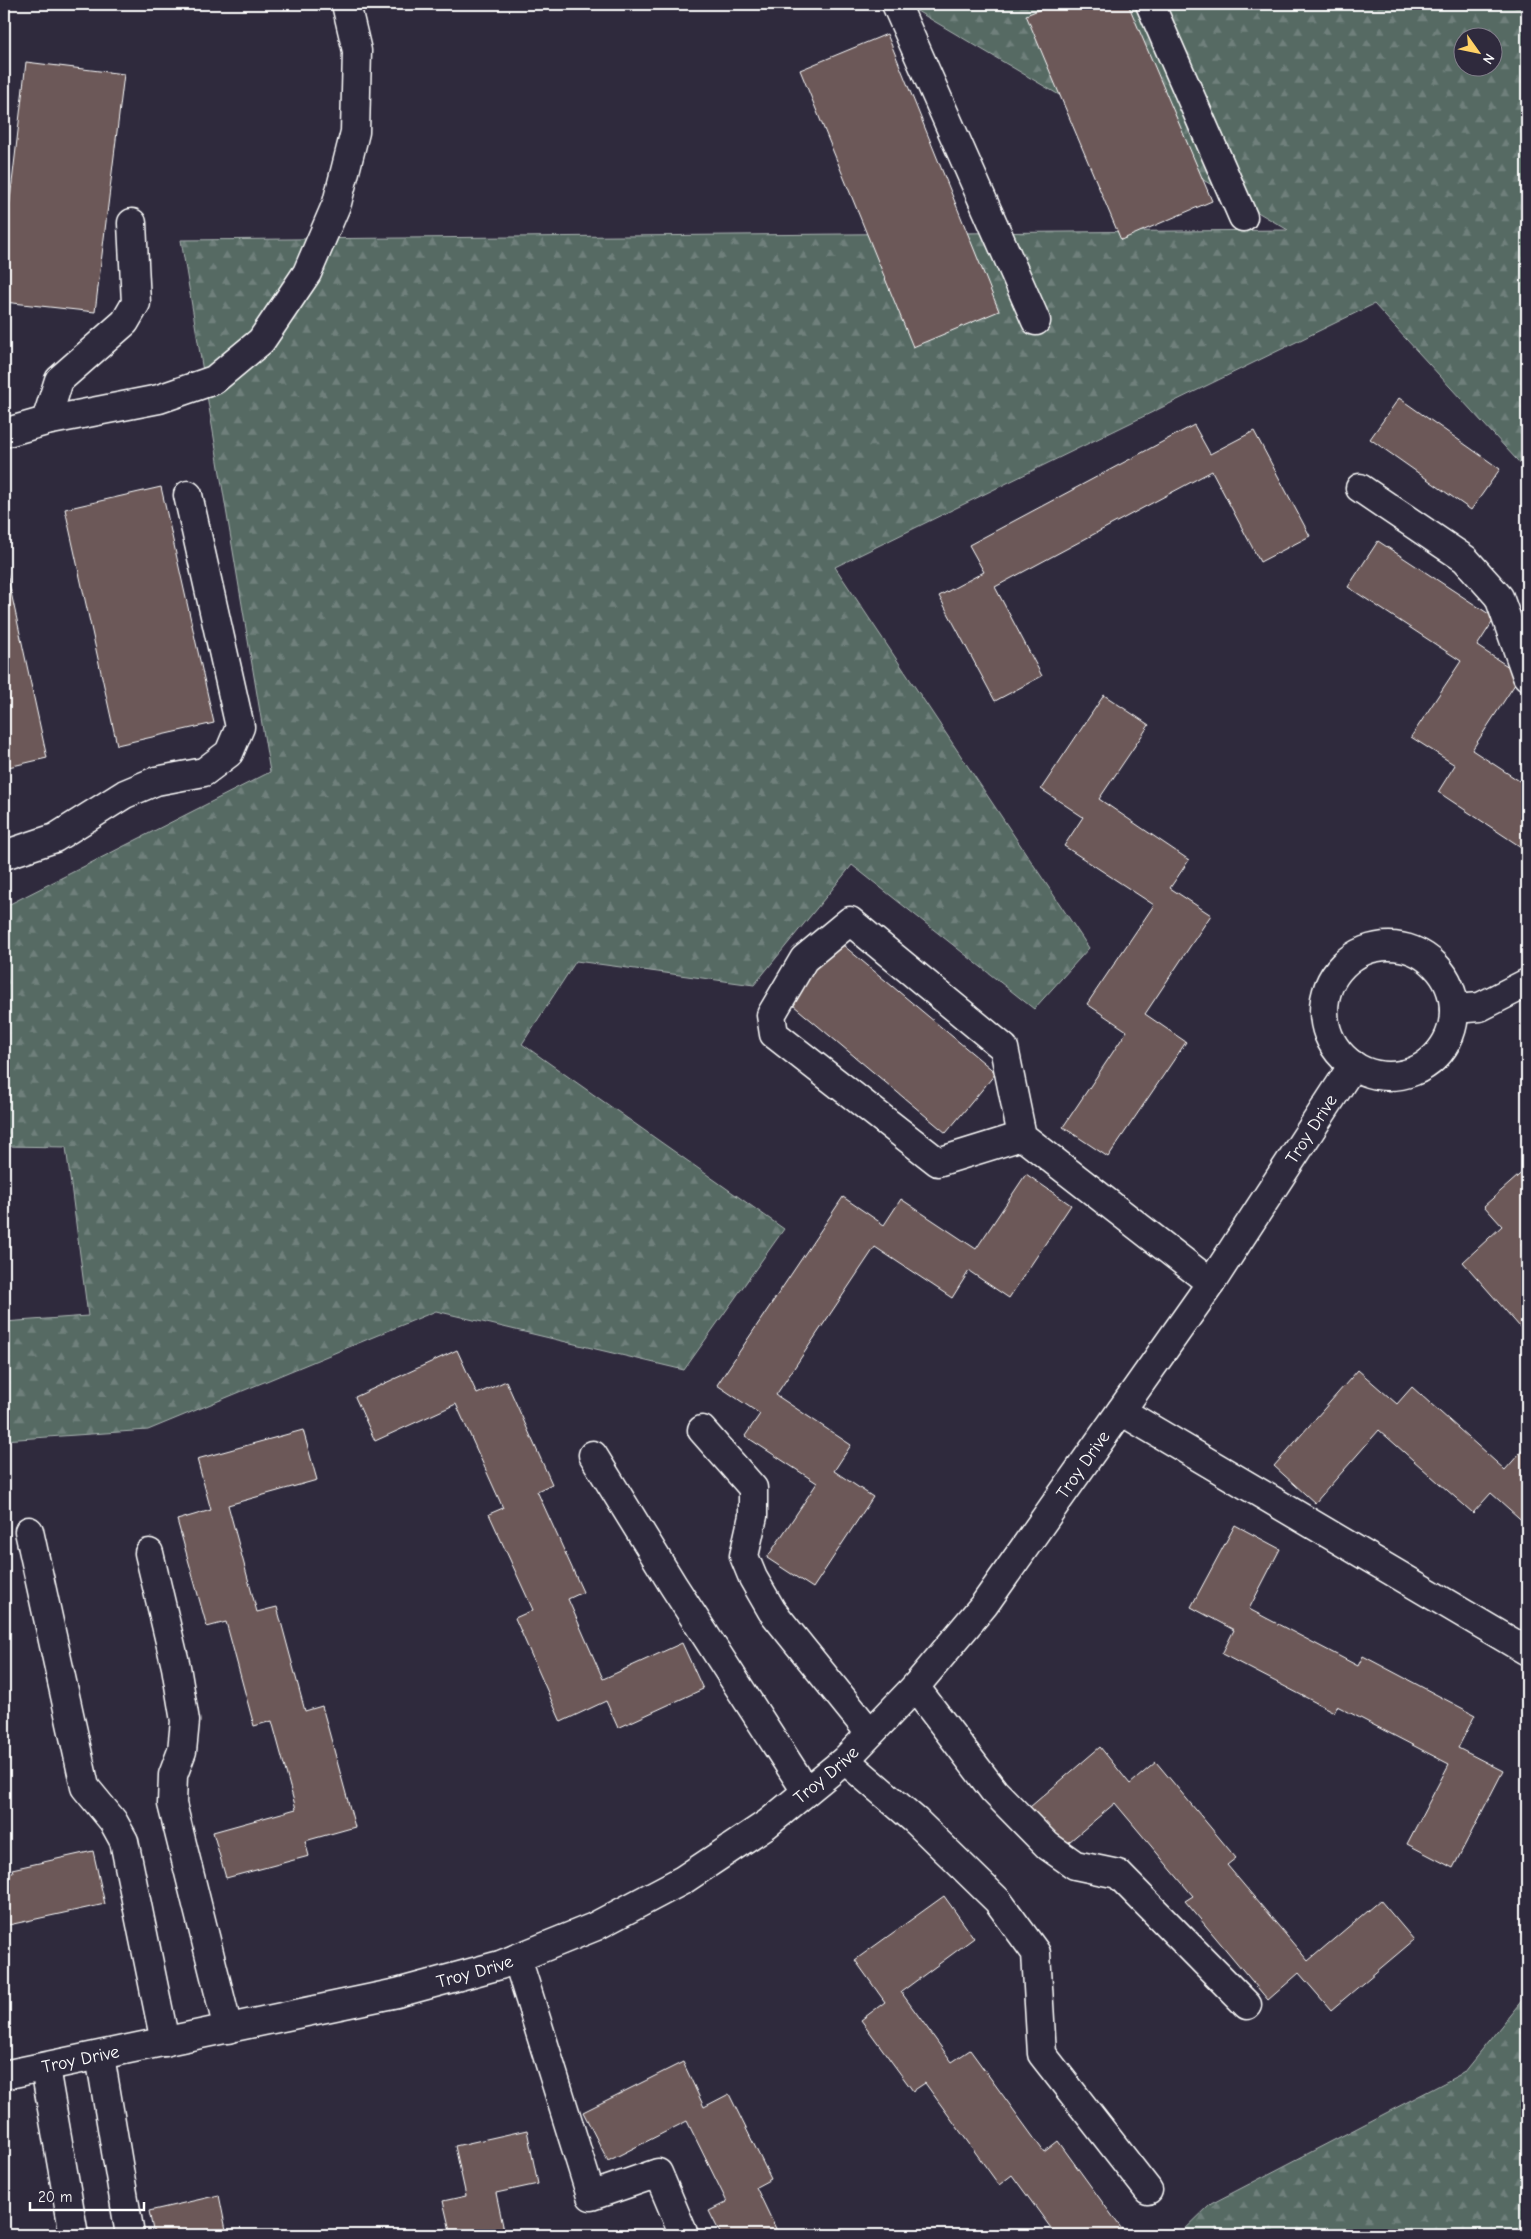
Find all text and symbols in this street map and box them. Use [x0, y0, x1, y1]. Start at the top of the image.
north arrow [1454, 28, 1504, 78]
text: N [1479, 50, 1498, 67]
street label: Troy Drive [1281, 1091, 1342, 1168]
street label: Troy Drive [1052, 1427, 1114, 1503]
street label: Troy Drive [790, 1742, 863, 1809]
street label: Troy Drive [434, 1951, 516, 1993]
street label: Troy Drive [40, 2041, 121, 2078]
scale bar [30, 2179, 144, 2211]
text: 20 m [38, 2188, 72, 2206]

